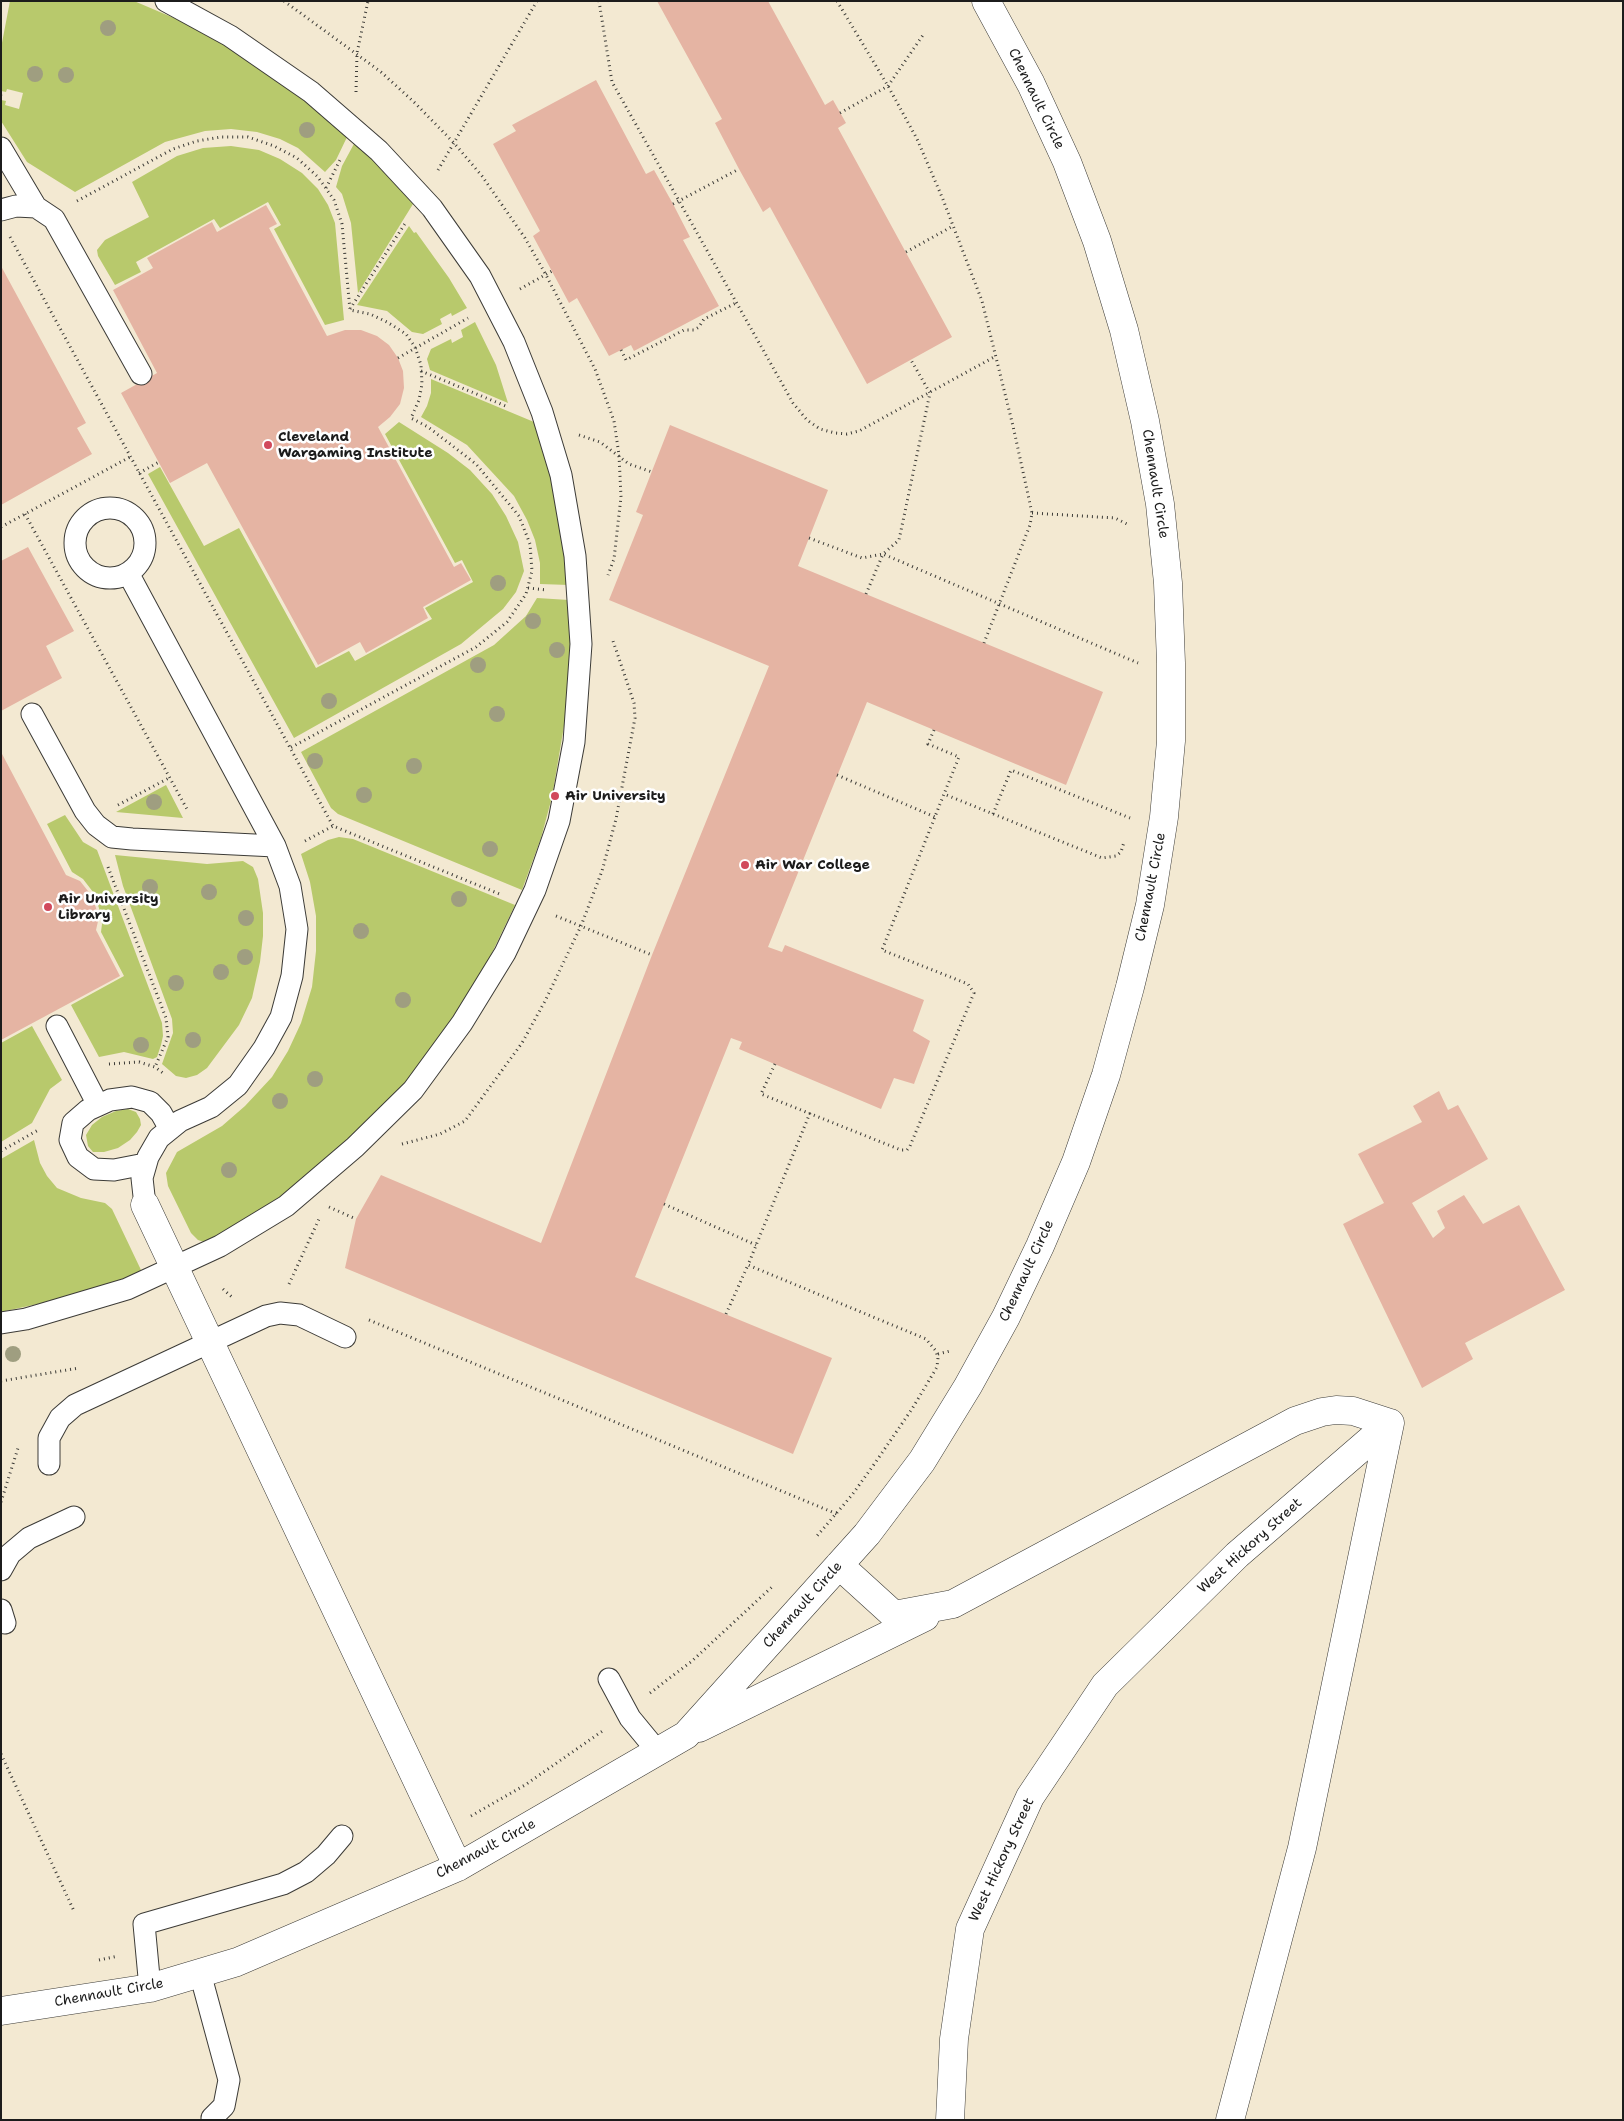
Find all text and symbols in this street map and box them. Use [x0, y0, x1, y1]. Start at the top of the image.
street label: Chennault Circle [1004, 46, 1068, 152]
street label: Chennault Circle [1138, 428, 1172, 540]
place label: Cleveland Wargaming Institute [278, 429, 433, 462]
marker: Cleveland Wargaming Institute [262, 439, 274, 451]
place label: Air University [565, 788, 666, 804]
marker: Air University [549, 790, 561, 802]
street label: Chennault Circle [1132, 831, 1170, 943]
place label: Air War College [755, 857, 870, 873]
marker: Air War College [739, 859, 751, 871]
place label: Air University Library [58, 891, 159, 924]
marker: Air University Library [42, 901, 54, 913]
street label: Chennault Circle [996, 1217, 1058, 1325]
street label: West Hickory Street [1194, 1495, 1306, 1597]
street label: Chennault Circle [760, 1558, 846, 1652]
street label: West Hickory Street [966, 1795, 1038, 1925]
street label: Chennault Circle [433, 1816, 539, 1882]
street label: Chennault Circle [53, 1975, 165, 2011]

